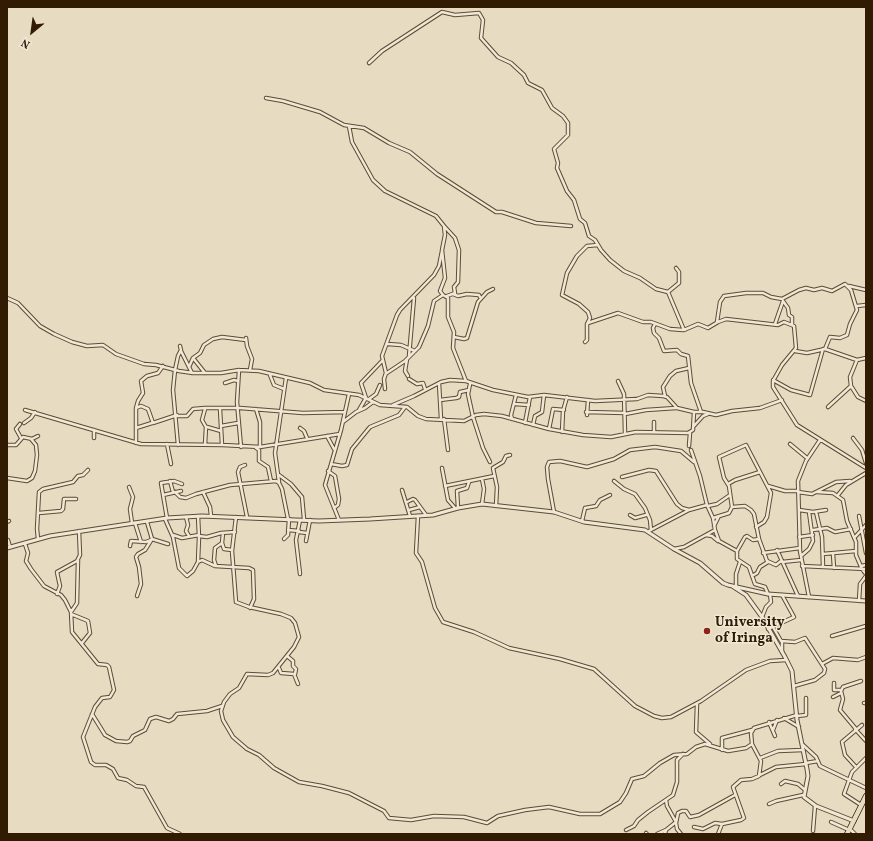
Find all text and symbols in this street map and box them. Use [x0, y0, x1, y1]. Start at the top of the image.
north arrow [12, 12, 52, 52]
text: N [19, 34, 33, 51]
place label: University of Iringa [715, 615, 785, 648]
marker: University of Iringa [702, 626, 712, 636]

